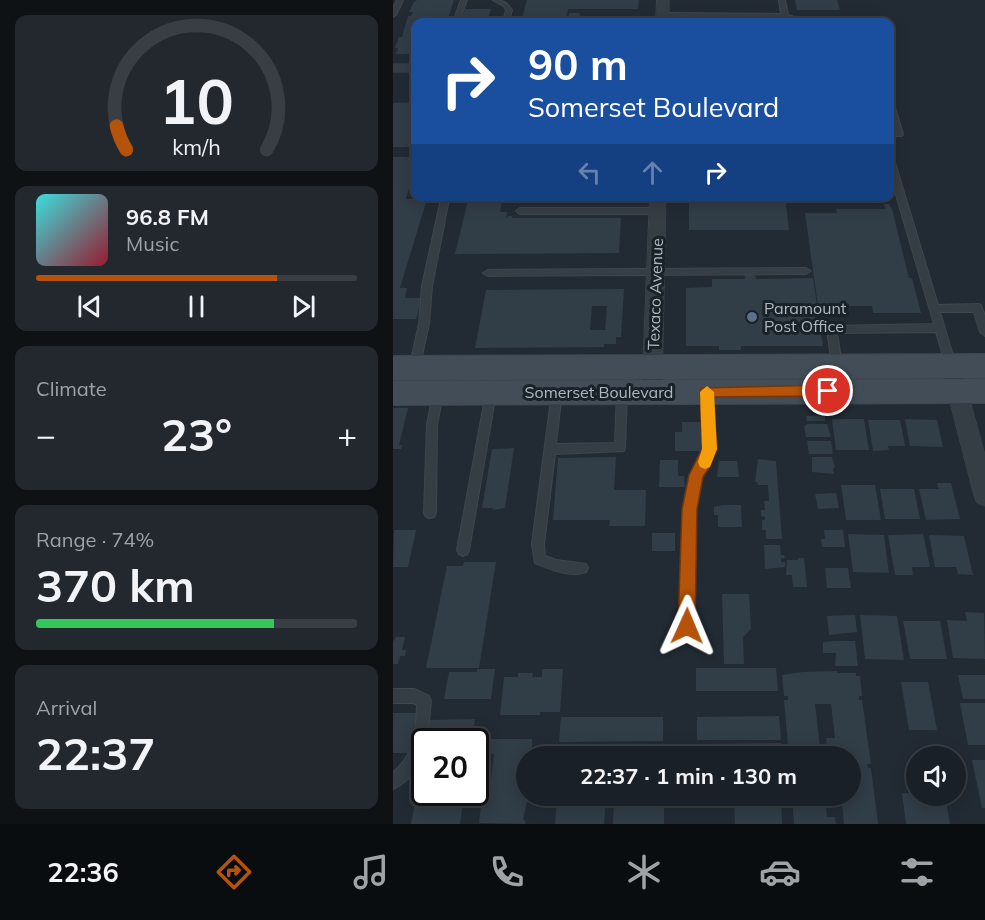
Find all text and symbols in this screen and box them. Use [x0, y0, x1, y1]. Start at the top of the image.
text: 90 m [528, 38, 628, 91]
icon: right [429, 42, 507, 120]
text: 10 [159, 61, 234, 140]
text: Somerset Boulevard [528, 90, 779, 124]
text: km/h [172, 133, 221, 160]
icon: left [573, 156, 606, 189]
icon: ahead [636, 156, 669, 189]
icon: right [699, 156, 732, 189]
text: 96.8 FM [126, 203, 209, 231]
text: Music [126, 231, 179, 256]
street label: Texaco Avenue [643, 238, 667, 350]
icon: previous [73, 290, 106, 323]
icon: pause [180, 290, 213, 323]
icon: next [287, 290, 320, 323]
place label: Paramount Post Office [764, 298, 847, 336]
marker: Paramount Post Office [745, 310, 759, 324]
pin [802, 365, 853, 416]
icon: arrive [811, 374, 844, 407]
text: Climate [36, 376, 107, 401]
street label: Somerset Boulevard [525, 382, 673, 402]
text: 23° [161, 406, 232, 462]
text: − [36, 414, 56, 455]
text: + [337, 414, 357, 455]
text: Range · 74% [36, 527, 154, 552]
text: 370 km [36, 557, 195, 613]
position arrow [655, 594, 719, 658]
text: Arrival [36, 695, 97, 720]
text: 22:37 [36, 725, 155, 781]
speed limit sign: 20 [411, 728, 489, 806]
map controls [906, 746, 966, 806]
button: sound [906, 746, 966, 806]
text: 22:37 · 1 min · 130 m [580, 762, 797, 790]
icon: directions [213, 851, 255, 893]
icon: music [350, 851, 392, 893]
icon: phone [486, 851, 528, 893]
icon: climate [623, 851, 665, 893]
icon: car [759, 851, 801, 893]
icon: filters [896, 851, 938, 893]
text: 22:36 [47, 855, 119, 889]

